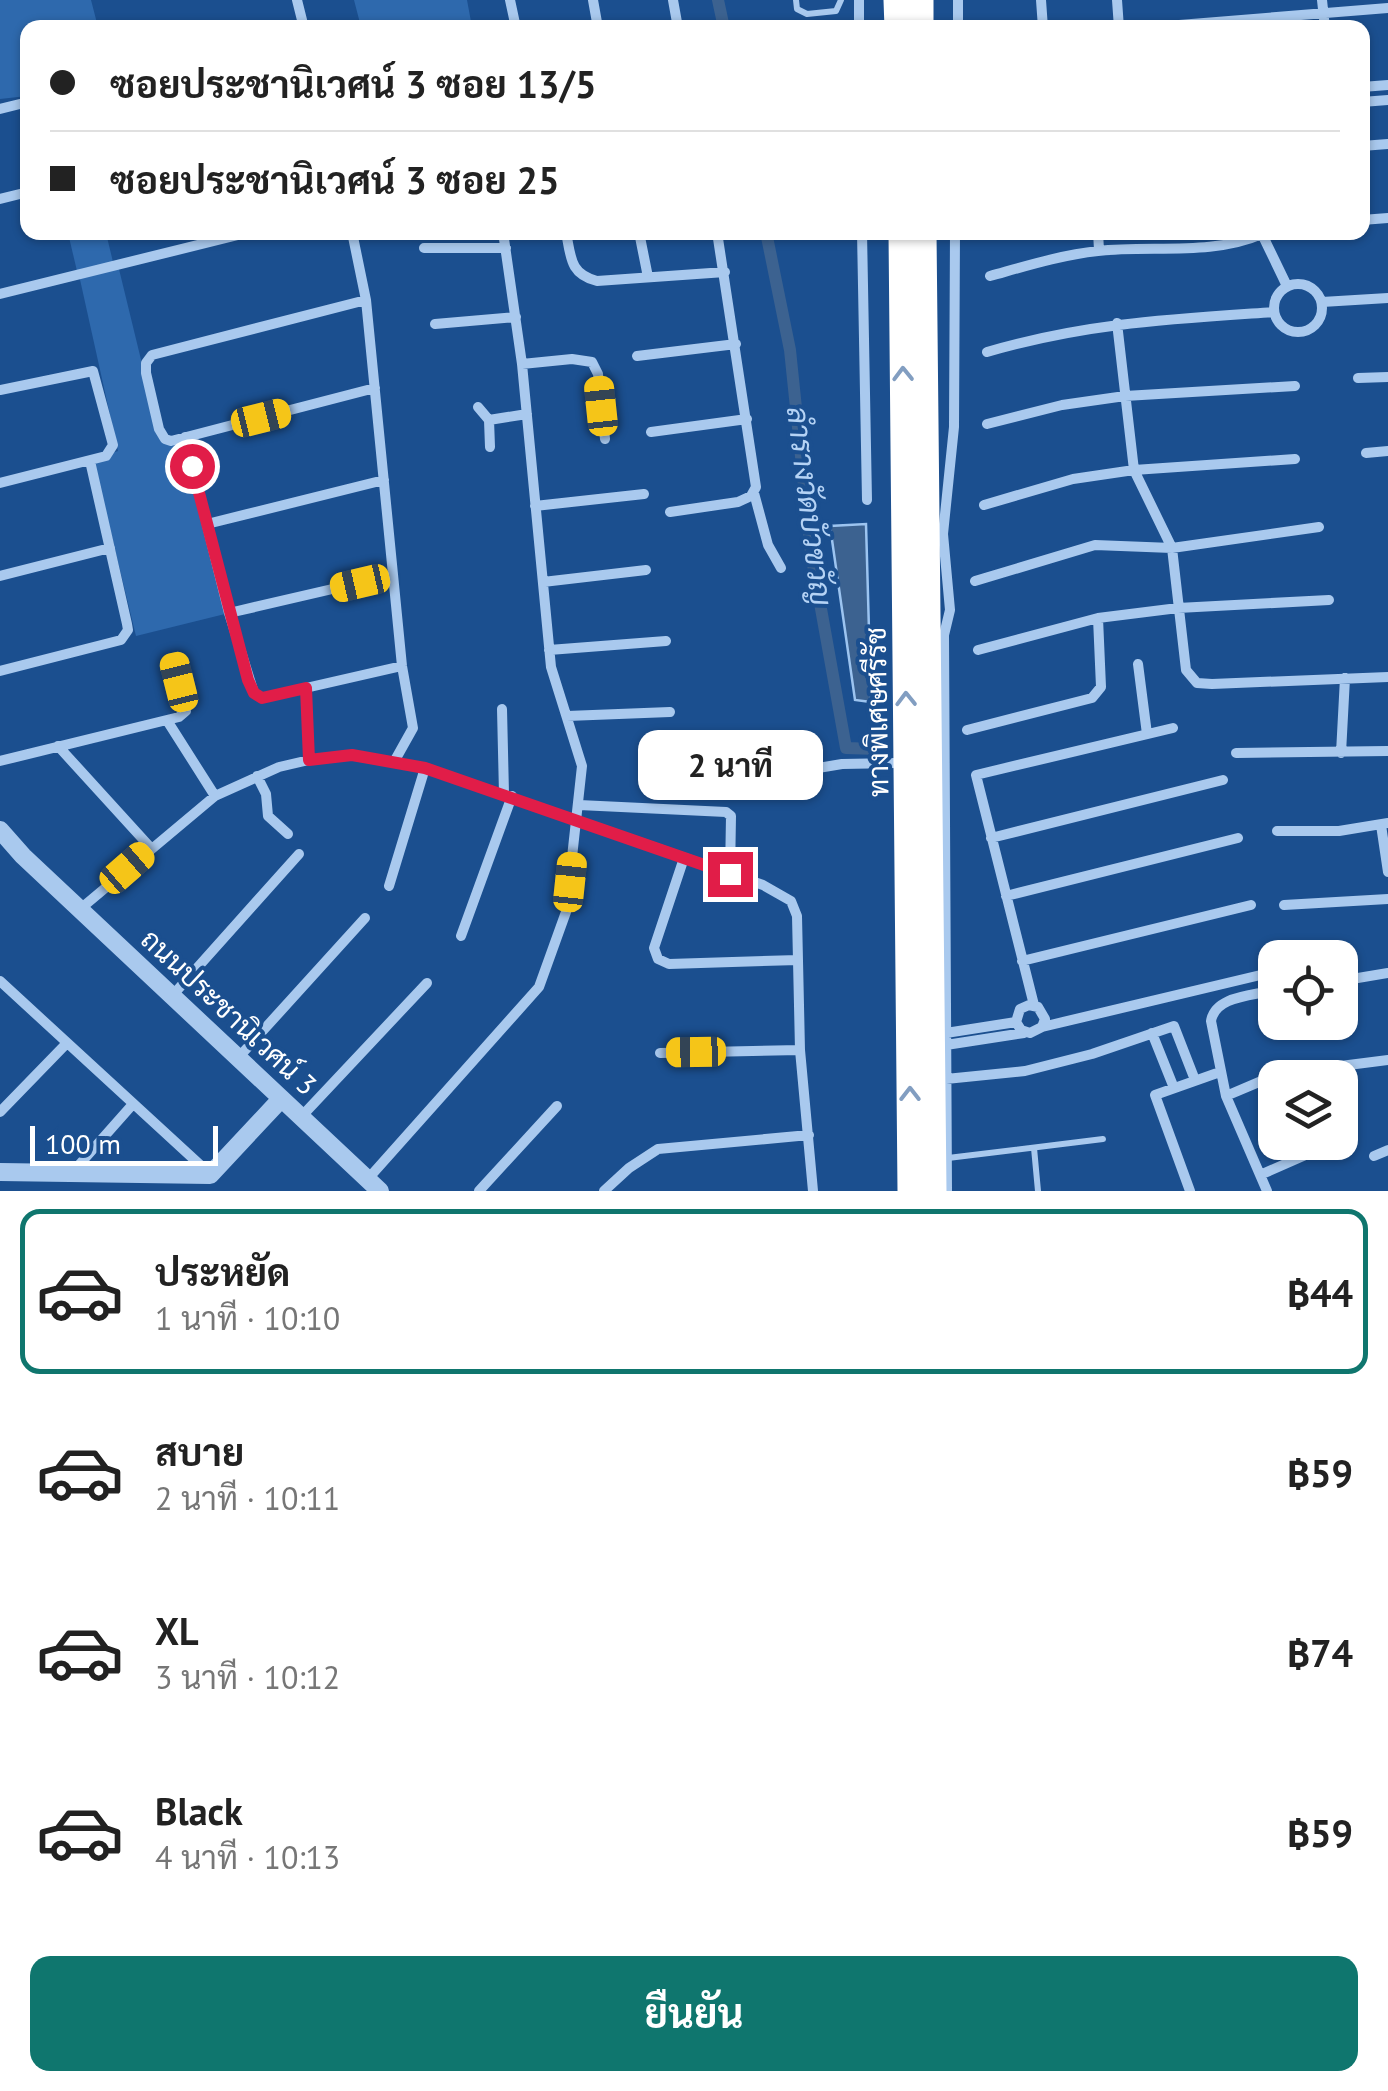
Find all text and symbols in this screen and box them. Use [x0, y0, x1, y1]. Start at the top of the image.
text: ซอยประชานิเวศน์ 3 ซอย 13/5 [110, 59, 597, 108]
text: ซอยประชานิเวศน์ 3 ซอย 25 [110, 155, 560, 204]
one-way arrow [892, 365, 914, 380]
car [583, 375, 619, 437]
car [228, 396, 294, 440]
water label: ลำรางวัดบัวขวัญ [779, 404, 842, 608]
route start [170, 444, 215, 489]
car [327, 562, 393, 604]
street label: ทางพิเศษศรีรัช [857, 627, 896, 797]
car [157, 649, 201, 715]
one-way arrow [895, 690, 916, 706]
callout: 2 นาที [638, 729, 822, 799]
text: 2 นาที [688, 744, 773, 786]
car [95, 837, 159, 899]
car [552, 851, 588, 913]
route end [708, 852, 753, 897]
street label: ถนนประชานิเวศน์ 3 [133, 920, 325, 1103]
map controls [1258, 940, 1358, 1160]
button: locate [1258, 940, 1358, 1040]
car [666, 1036, 726, 1068]
button: layers [1258, 1060, 1358, 1160]
one-way arrow [899, 1085, 921, 1100]
scale bar [30, 1121, 218, 1166]
text: 100 m [45, 1125, 121, 1162]
icon: car [35, 1247, 125, 1337]
text: ประหยัด [155, 1247, 290, 1296]
text: ฿44 [1287, 1268, 1353, 1317]
text: 1 นาที · 10:10 [155, 1297, 340, 1339]
icon: car [35, 1427, 125, 1517]
text: สบาย [155, 1427, 244, 1476]
text: ฿59 [1287, 1448, 1353, 1497]
text: 2 นาที · 10:11 [155, 1477, 340, 1519]
text: XL [155, 1606, 199, 1655]
icon: car [35, 1607, 125, 1697]
text: ฿74 [1287, 1628, 1353, 1677]
text: 3 นาที · 10:12 [155, 1656, 340, 1698]
text: Black [155, 1786, 243, 1835]
icon: car [35, 1787, 125, 1877]
text: ฿59 [1287, 1808, 1353, 1857]
text: 4 นาที · 10:13 [155, 1836, 340, 1878]
button: ยืนยัน [30, 1956, 1358, 2071]

